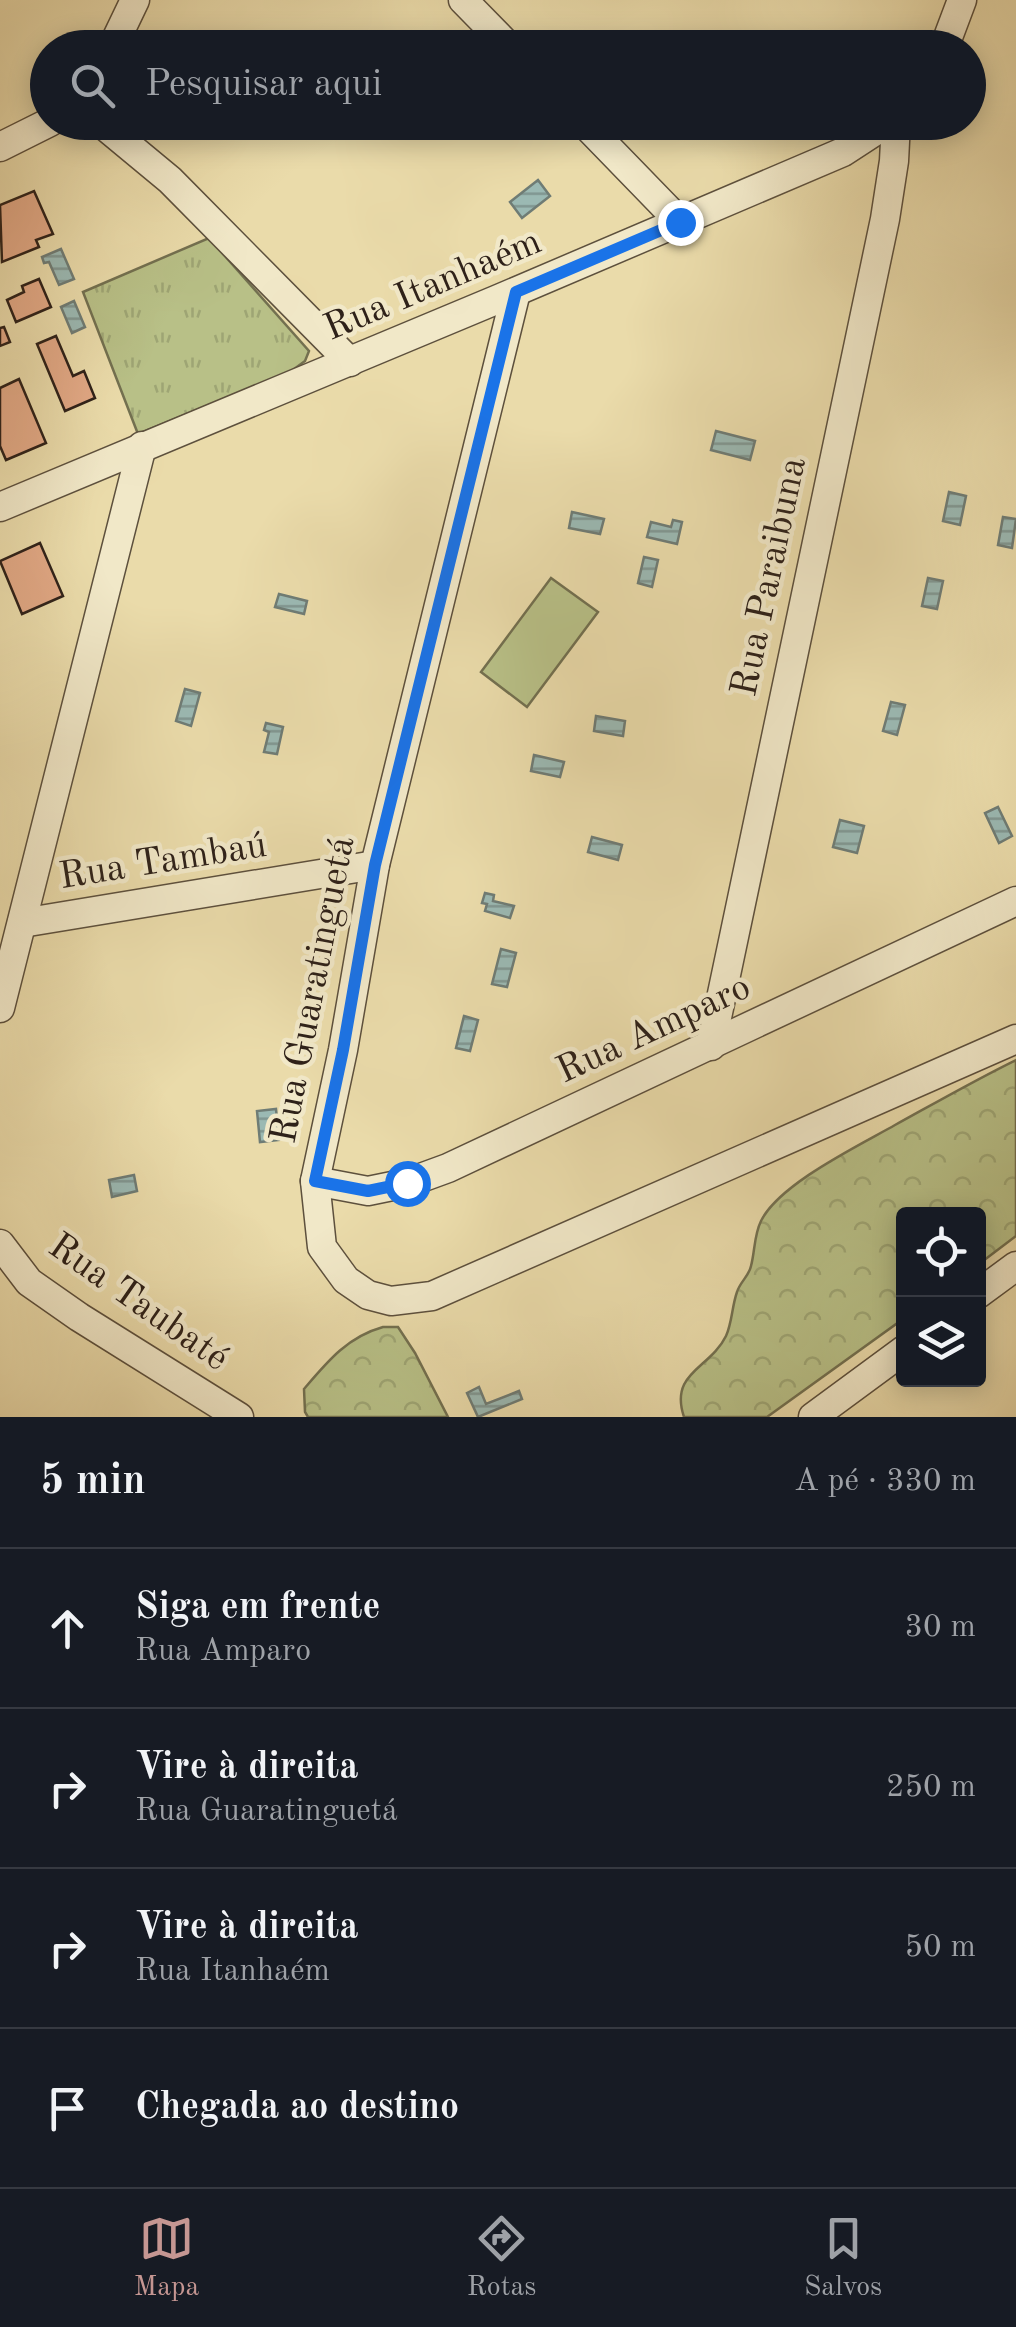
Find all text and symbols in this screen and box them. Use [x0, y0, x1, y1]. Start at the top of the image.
search box [30, 30, 986, 140]
icon: search [65, 58, 120, 113]
text: Pesquisar aqui [145, 66, 382, 104]
route end [658, 200, 704, 246]
street label: Rua Itanhaém [319, 223, 547, 349]
street label: Rua Paraibuna [726, 454, 814, 700]
street label: Rua Tambaú [57, 827, 269, 897]
street label: Rua Guaratinguetá [266, 833, 362, 1147]
street label: Rua Amparo [551, 969, 757, 1091]
route start [385, 1161, 431, 1207]
map controls [896, 1207, 986, 1387]
button: locate [896, 1207, 986, 1297]
street label: Rua Taubaté [41, 1227, 235, 1379]
button: layers [896, 1297, 986, 1387]
text: 5 min [40, 1461, 146, 1503]
text: A pé · 330 m [794, 1466, 976, 1498]
text: Siga em frente [135, 1589, 380, 1627]
icon: ahead [40, 1601, 95, 1656]
text: 30 m [905, 1612, 976, 1644]
text: Rua Amparo [135, 1636, 311, 1668]
text: Vire à direita [135, 1749, 359, 1787]
icon: right [40, 1761, 95, 1816]
text: 250 m [886, 1772, 976, 1804]
text: Rua Guaratinguetá [135, 1796, 398, 1828]
text: Vire à direita [135, 1909, 359, 1947]
icon: right [40, 1921, 95, 1976]
text: 50 m [905, 1932, 976, 1964]
text: Rua Itanhaém [135, 1956, 330, 1988]
icon: arrive [40, 2081, 95, 2136]
text: Chegada ao destino [135, 2089, 459, 2127]
tab: Mapa [134, 2211, 199, 2306]
tab: Rotas [467, 2211, 537, 2306]
tab: Salvos [804, 2211, 882, 2306]

